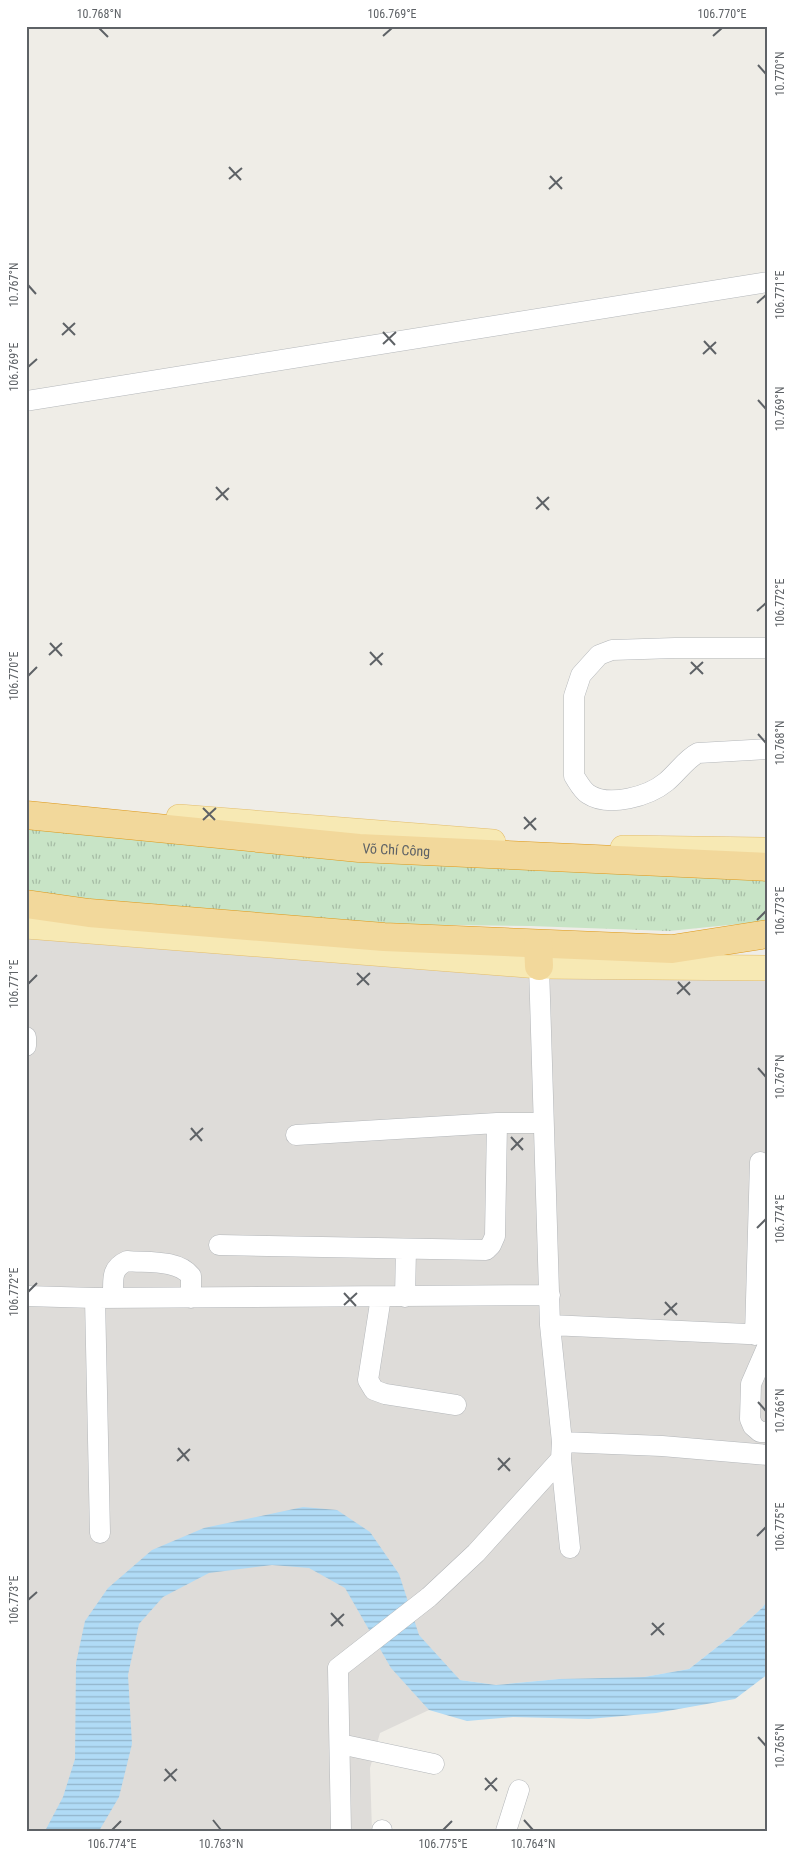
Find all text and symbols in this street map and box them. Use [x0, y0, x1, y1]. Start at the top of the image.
text: 10.768°N [77, 7, 121, 21]
text: 106.769°E [367, 7, 417, 21]
text: 106.770°E [697, 7, 747, 21]
text: 10.770°N [773, 52, 787, 96]
text: 10.767°N [7, 263, 21, 307]
text: 106.771°E [773, 270, 787, 320]
text: 106.769°E [7, 342, 21, 392]
text: 10.769°N [773, 387, 787, 431]
text: 106.772°E [773, 578, 787, 628]
text: 106.770°E [7, 651, 21, 701]
text: 10.768°N [773, 721, 787, 765]
street label: Võ Chí Công [362, 840, 430, 859]
text: 106.773°E [773, 886, 787, 936]
text: 106.771°E [7, 959, 21, 1009]
text: 10.767°N [773, 1055, 787, 1099]
text: 106.774°E [773, 1194, 787, 1244]
text: 106.772°E [7, 1267, 21, 1317]
text: 10.766°N [773, 1389, 787, 1433]
text: 106.775°E [773, 1502, 787, 1552]
text: 106.773°E [7, 1575, 21, 1625]
text: 10.765°N [773, 1724, 787, 1768]
text: 106.774°E [87, 1837, 137, 1851]
text: 10.763°N [199, 1837, 243, 1851]
text: 106.775°E [418, 1837, 468, 1851]
text: 10.764°N [511, 1837, 555, 1851]

